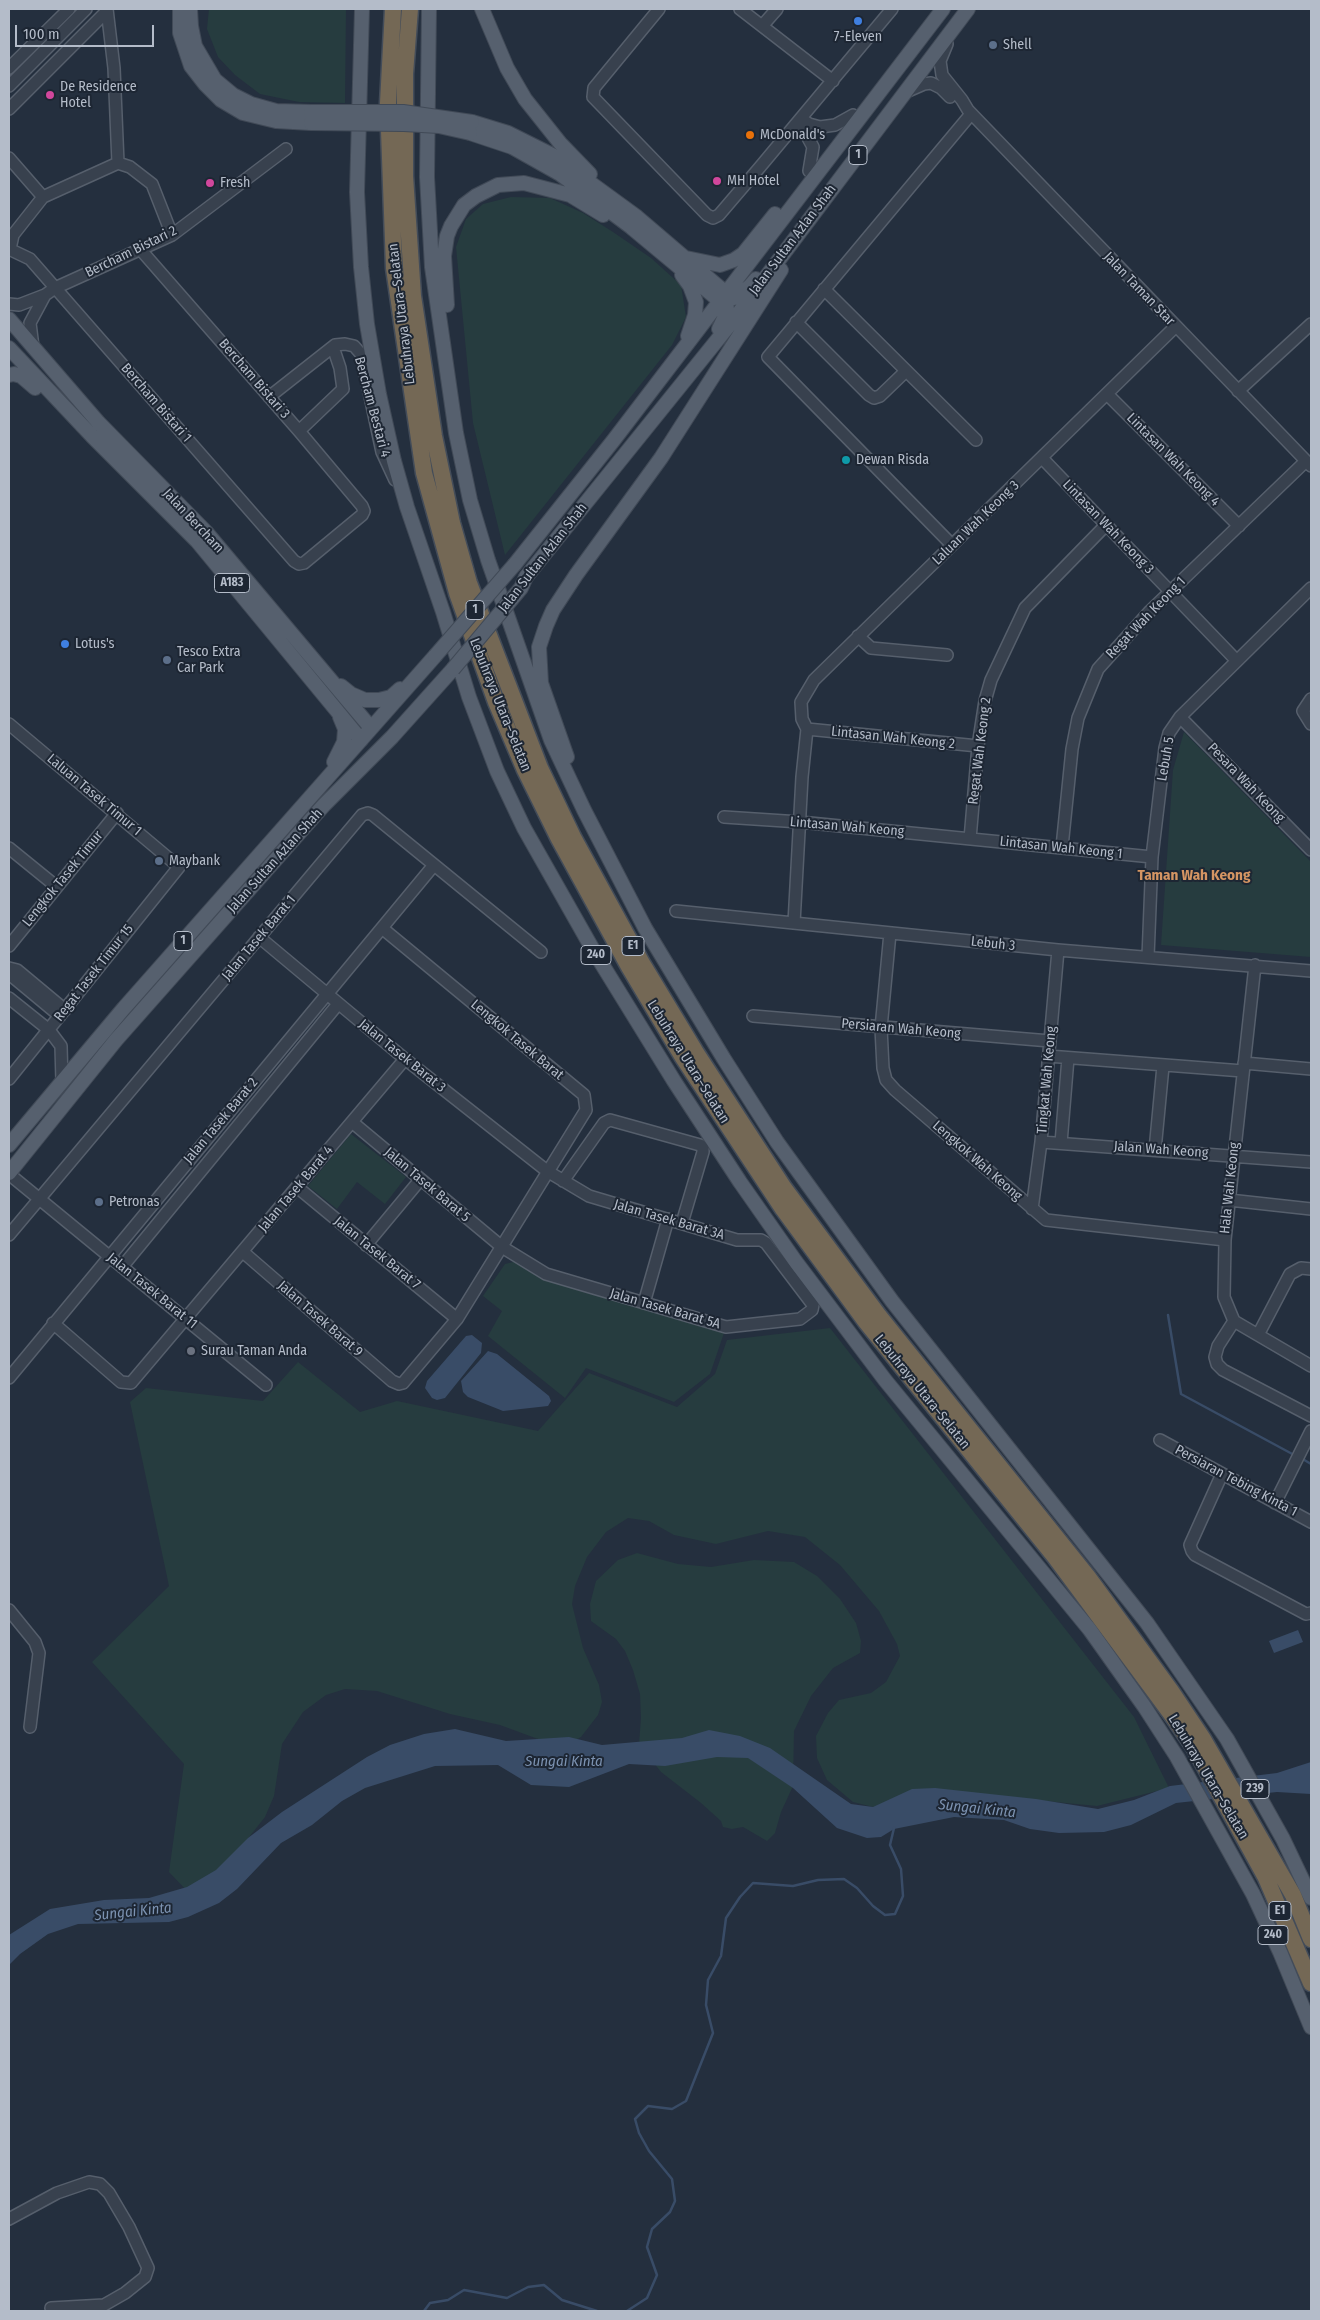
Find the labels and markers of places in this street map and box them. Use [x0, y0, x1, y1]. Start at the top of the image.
marker: 7-Eleven [852, 15, 864, 27]
place label: 7-Eleven [834, 29, 882, 45]
place label: Shell [1003, 37, 1032, 53]
marker: Shell [987, 39, 999, 51]
place label: De Residence Hotel [60, 79, 137, 111]
marker: De Residence Hotel [44, 89, 56, 101]
place label: McDonald's [760, 127, 825, 143]
marker: McDonald's [744, 129, 756, 141]
place label: MH Hotel [727, 173, 780, 189]
place label: Fresh [220, 175, 250, 191]
marker: MH Hotel [711, 175, 723, 187]
marker: Fresh [204, 177, 216, 189]
place label: Dewan Risda [856, 452, 929, 468]
marker: Dewan Risda [840, 454, 852, 466]
place label: Lotus's [75, 636, 115, 652]
marker: Lotus's [59, 638, 71, 650]
place label: Tesco Extra Car Park [177, 644, 241, 676]
marker: Tesco Extra Car Park [161, 654, 173, 666]
place label: Maybank [169, 853, 220, 869]
marker: Maybank [153, 855, 165, 867]
place label: Petronas [109, 1194, 159, 1210]
marker: Petronas [93, 1196, 105, 1208]
place label: Surau Taman Anda [201, 1343, 307, 1359]
marker: Surau Taman Anda [185, 1345, 197, 1357]

